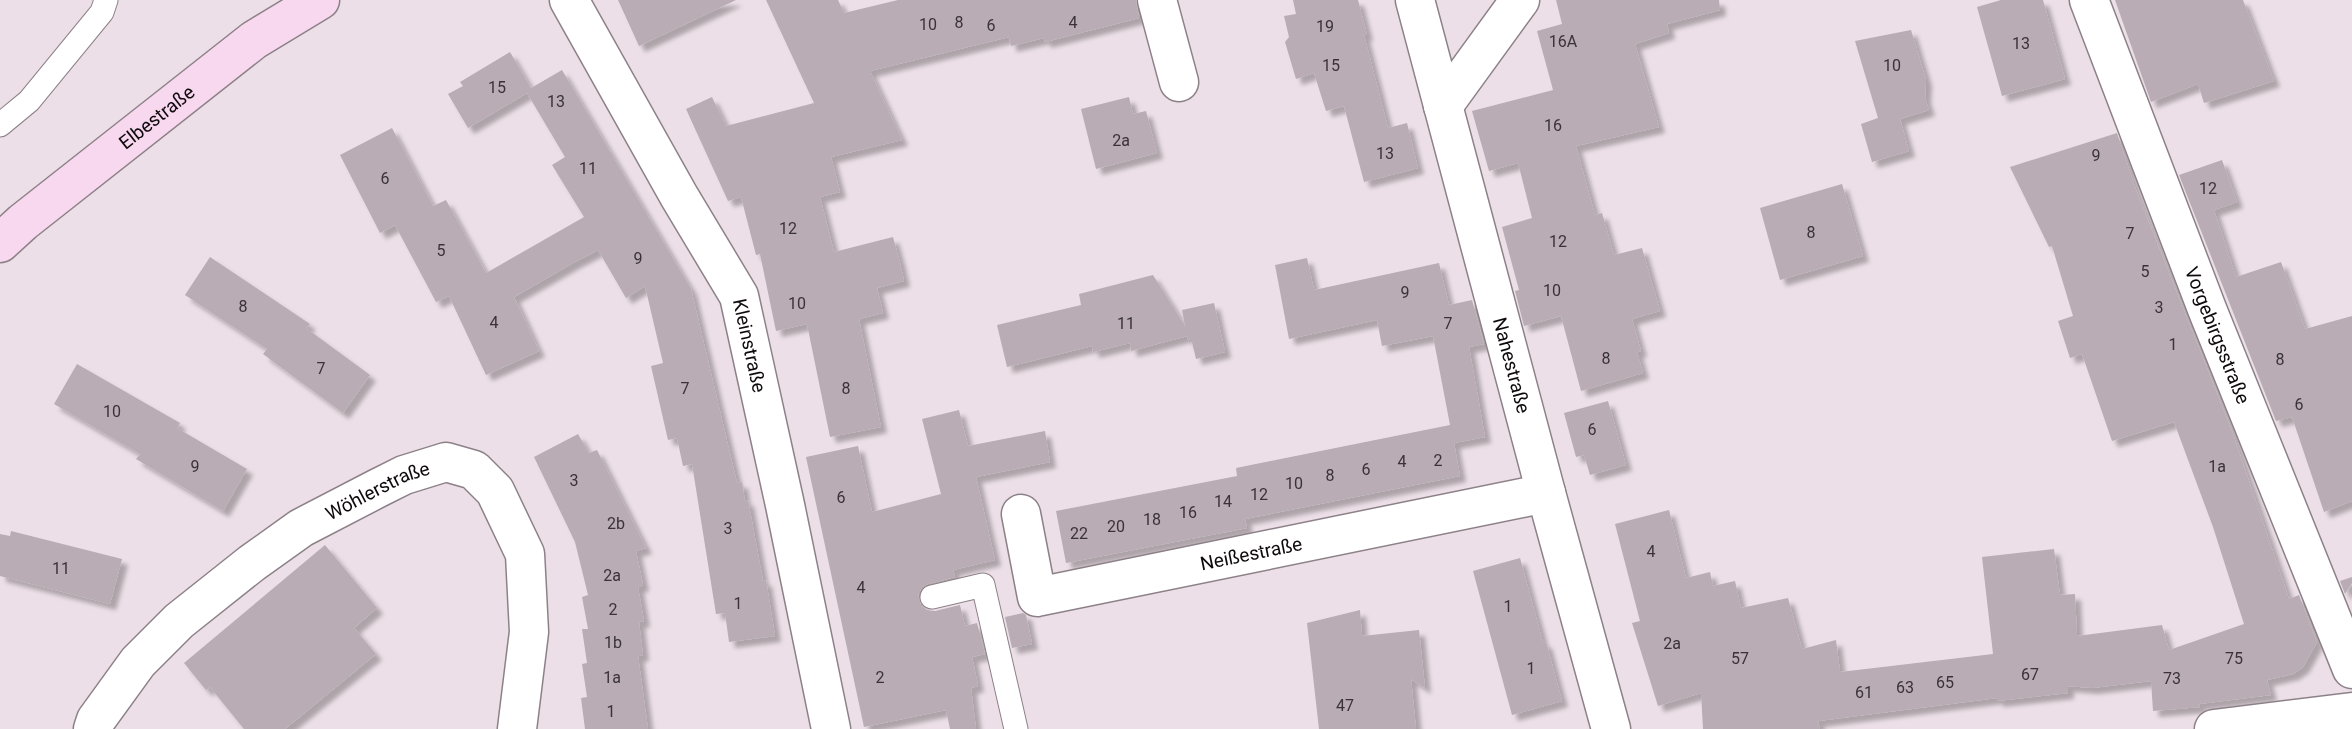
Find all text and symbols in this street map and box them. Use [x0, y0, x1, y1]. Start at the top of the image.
house number: 8 [955, 13, 964, 32]
house number: 4 [1069, 13, 1078, 32]
house number: 10 [919, 15, 937, 34]
house number: 6 [987, 16, 996, 35]
house number: 19 [1316, 17, 1334, 36]
house number: 16A [1549, 32, 1578, 51]
house number: 13 [2012, 34, 2030, 53]
house number: 15 [1322, 56, 1340, 75]
house number: 10 [1883, 56, 1901, 75]
house number: 15 [488, 78, 506, 97]
street label: Elbestraße [114, 80, 199, 154]
house number: 13 [547, 92, 565, 111]
house number: 16 [1544, 116, 1562, 135]
house number: 2a [1112, 131, 1130, 150]
house number: 13 [1376, 144, 1394, 163]
house number: 9 [2092, 146, 2101, 165]
house number: 11 [579, 159, 597, 178]
house number: 6 [381, 169, 390, 188]
house number: 12 [2199, 179, 2217, 198]
house number: 12 [779, 219, 797, 238]
house number: 8 [1807, 223, 1816, 242]
house number: 7 [2126, 224, 2135, 243]
house number: 12 [1549, 232, 1567, 251]
house number: 5 [437, 241, 446, 260]
house number: 9 [634, 249, 643, 268]
house number: 5 [2141, 262, 2150, 281]
street label: Vorgebirgsstraße [2180, 263, 2255, 407]
house number: 10 [1543, 281, 1561, 300]
house number: 9 [1401, 283, 1410, 302]
house number: 10 [788, 294, 806, 313]
street label: Kleinstraße [728, 296, 771, 395]
house number: 8 [239, 297, 248, 316]
house number: 3 [2155, 298, 2164, 317]
house number: 4 [490, 313, 499, 332]
house number: 11 [1117, 314, 1135, 333]
house number: 7 [1444, 314, 1453, 333]
street label: Nahestraße [1488, 315, 1536, 416]
house number: 1 [2169, 335, 2178, 354]
house number: 8 [1602, 349, 1611, 368]
house number: 8 [2276, 350, 2285, 369]
house number: 7 [317, 359, 326, 378]
house number: 7 [681, 379, 690, 398]
house number: 8 [842, 379, 851, 398]
house number: 6 [2295, 395, 2304, 414]
house number: 10 [103, 402, 121, 421]
house number: 6 [1588, 420, 1597, 439]
house number: 2 [1434, 451, 1443, 470]
house number: 4 [1398, 452, 1407, 471]
street label: Wöhlerstraße [321, 456, 432, 525]
house number: 9 [191, 457, 200, 476]
house number: 1a [2208, 457, 2226, 476]
house number: 6 [1362, 460, 1371, 479]
house number: 8 [1326, 466, 1335, 485]
house number: 3 [570, 471, 579, 490]
house number: 10 [1285, 474, 1303, 493]
house number: 12 [1250, 485, 1268, 504]
house number: 6 [837, 488, 846, 507]
house number: 14 [1214, 492, 1232, 511]
house number: 16 [1179, 503, 1197, 522]
house number: 18 [1143, 510, 1161, 529]
house number: 2b [607, 514, 625, 533]
house number: 20 [1107, 517, 1125, 536]
house number: 3 [724, 519, 733, 538]
house number: 22 [1070, 524, 1088, 543]
street label: Neißestraße [1198, 532, 1304, 575]
house number: 4 [1647, 542, 1656, 561]
house number: 11 [52, 559, 70, 578]
house number: 2a [603, 566, 621, 585]
house number: 4 [857, 578, 866, 597]
house number: 1 [734, 594, 743, 613]
house number: 1 [1504, 597, 1513, 616]
house number: 2 [609, 600, 618, 619]
house number: 1b [604, 633, 622, 652]
house number: 2a [1663, 634, 1681, 653]
house number: 57 [1731, 649, 1749, 668]
house number: 75 [2225, 649, 2243, 668]
house number: 1 [1527, 659, 1536, 678]
house number: 67 [2021, 665, 2039, 684]
house number: 1a [603, 668, 621, 687]
house number: 2 [876, 668, 885, 687]
house number: 73 [2163, 669, 2181, 688]
house number: 65 [1936, 673, 1954, 692]
house number: 63 [1896, 678, 1914, 697]
house number: 61 [1855, 683, 1873, 702]
house number: 47 [1336, 696, 1354, 715]
house number: 1 [607, 702, 616, 721]

